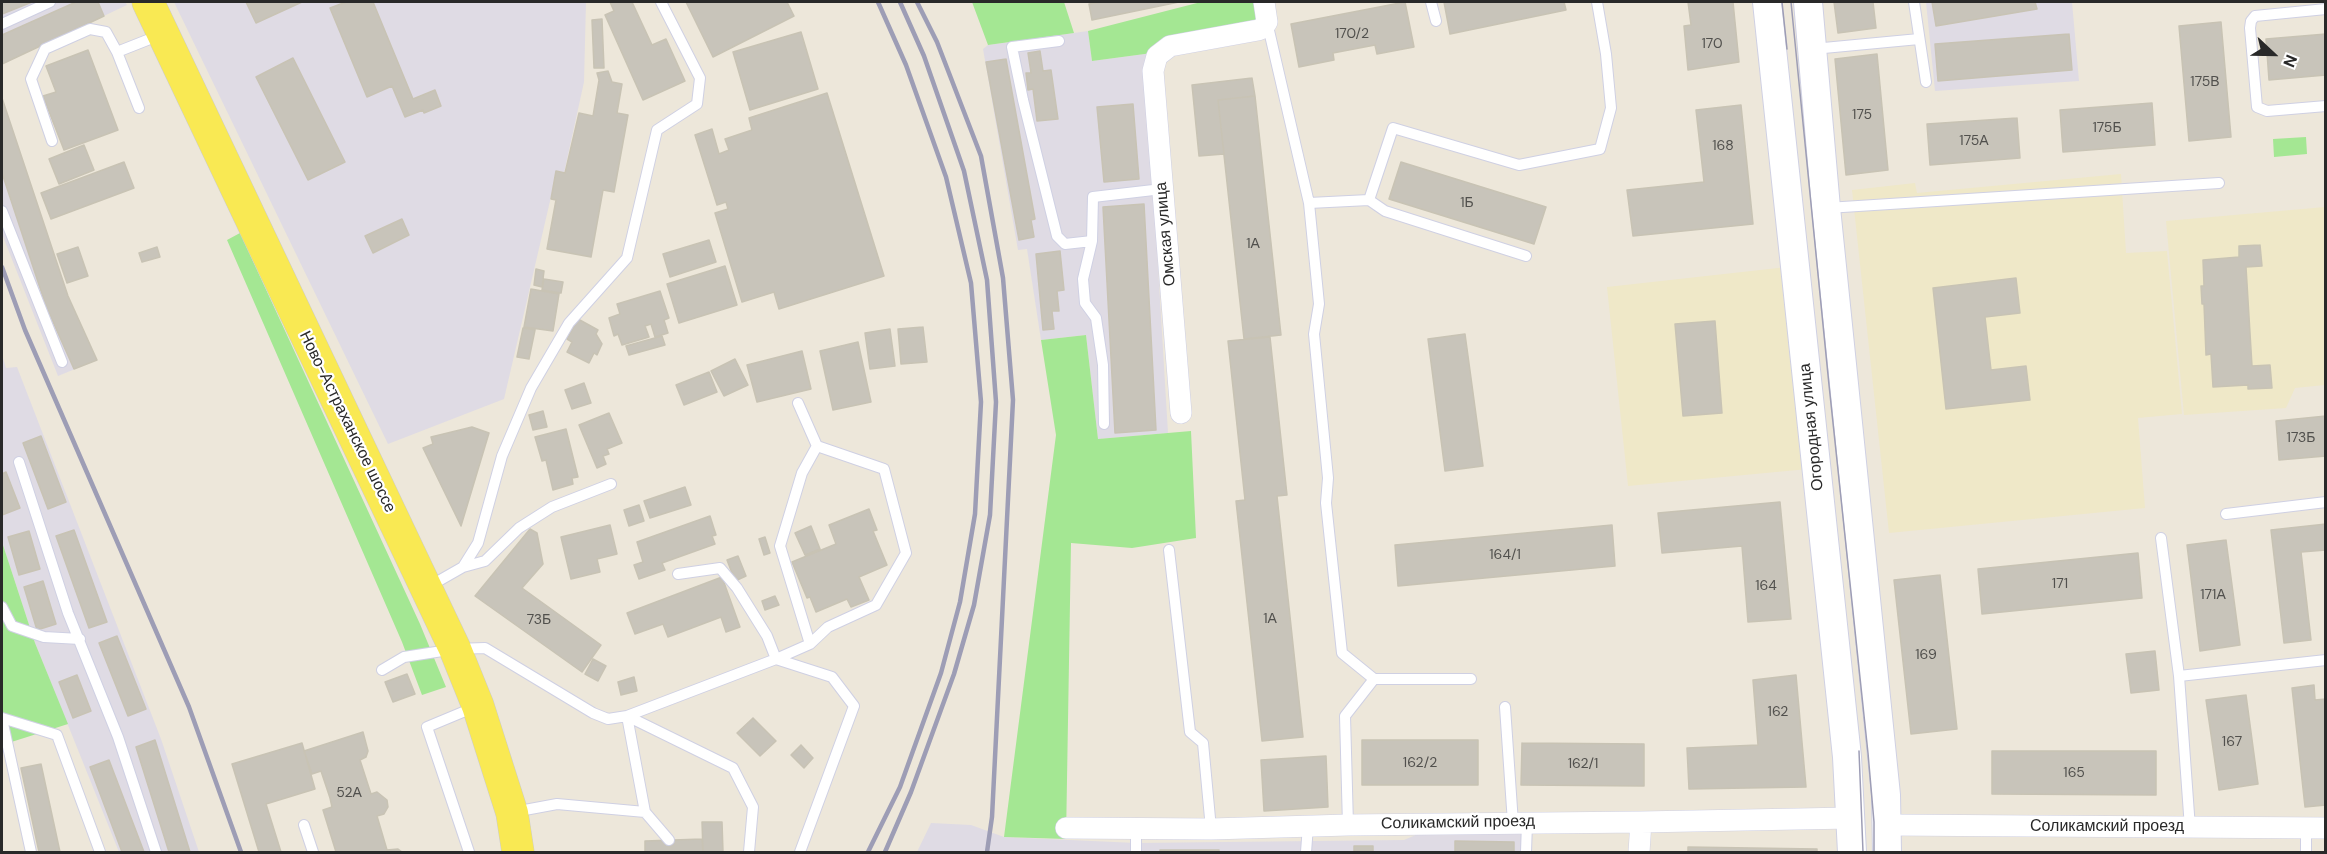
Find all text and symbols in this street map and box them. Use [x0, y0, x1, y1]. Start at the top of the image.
north arrow [2243, 24, 2303, 84]
house number: 170/2 [1335, 26, 1369, 42]
house number: 170 [1701, 36, 1723, 52]
text: N [2278, 52, 2302, 70]
house number: 175В [2190, 74, 2220, 90]
house number: 175 [1852, 107, 1872, 123]
house number: 175Б [2092, 120, 2122, 136]
house number: 175А [1959, 133, 1989, 149]
house number: 168 [1712, 138, 1734, 154]
street label: Омская улица [1152, 181, 1180, 287]
house number: 1Б [1460, 195, 1474, 211]
house number: 1А [1246, 236, 1260, 252]
street label: Ново-Астраханское шоссе [295, 328, 399, 516]
street label: Огородная улица [1796, 362, 1828, 492]
house number: 173Б [2287, 430, 2315, 446]
house number: 164/1 [1489, 547, 1521, 563]
house number: 171 [2052, 576, 2068, 592]
house number: 164 [1755, 578, 1777, 594]
house number: 171А [2200, 587, 2226, 603]
house number: 1А [1263, 611, 1277, 627]
house number: 73Б [527, 612, 551, 628]
house number: 169 [1915, 647, 1937, 663]
house number: 162 [1768, 704, 1788, 720]
house number: 167 [2222, 734, 2242, 750]
house number: 162/2 [1403, 755, 1437, 771]
house number: 162/1 [1568, 756, 1598, 772]
house number: 165 [2063, 765, 2085, 781]
house number: 52А [336, 785, 362, 801]
street label: Соликамский проезд [1381, 812, 1535, 834]
street label: Соликамский проезд [2030, 817, 2184, 837]

